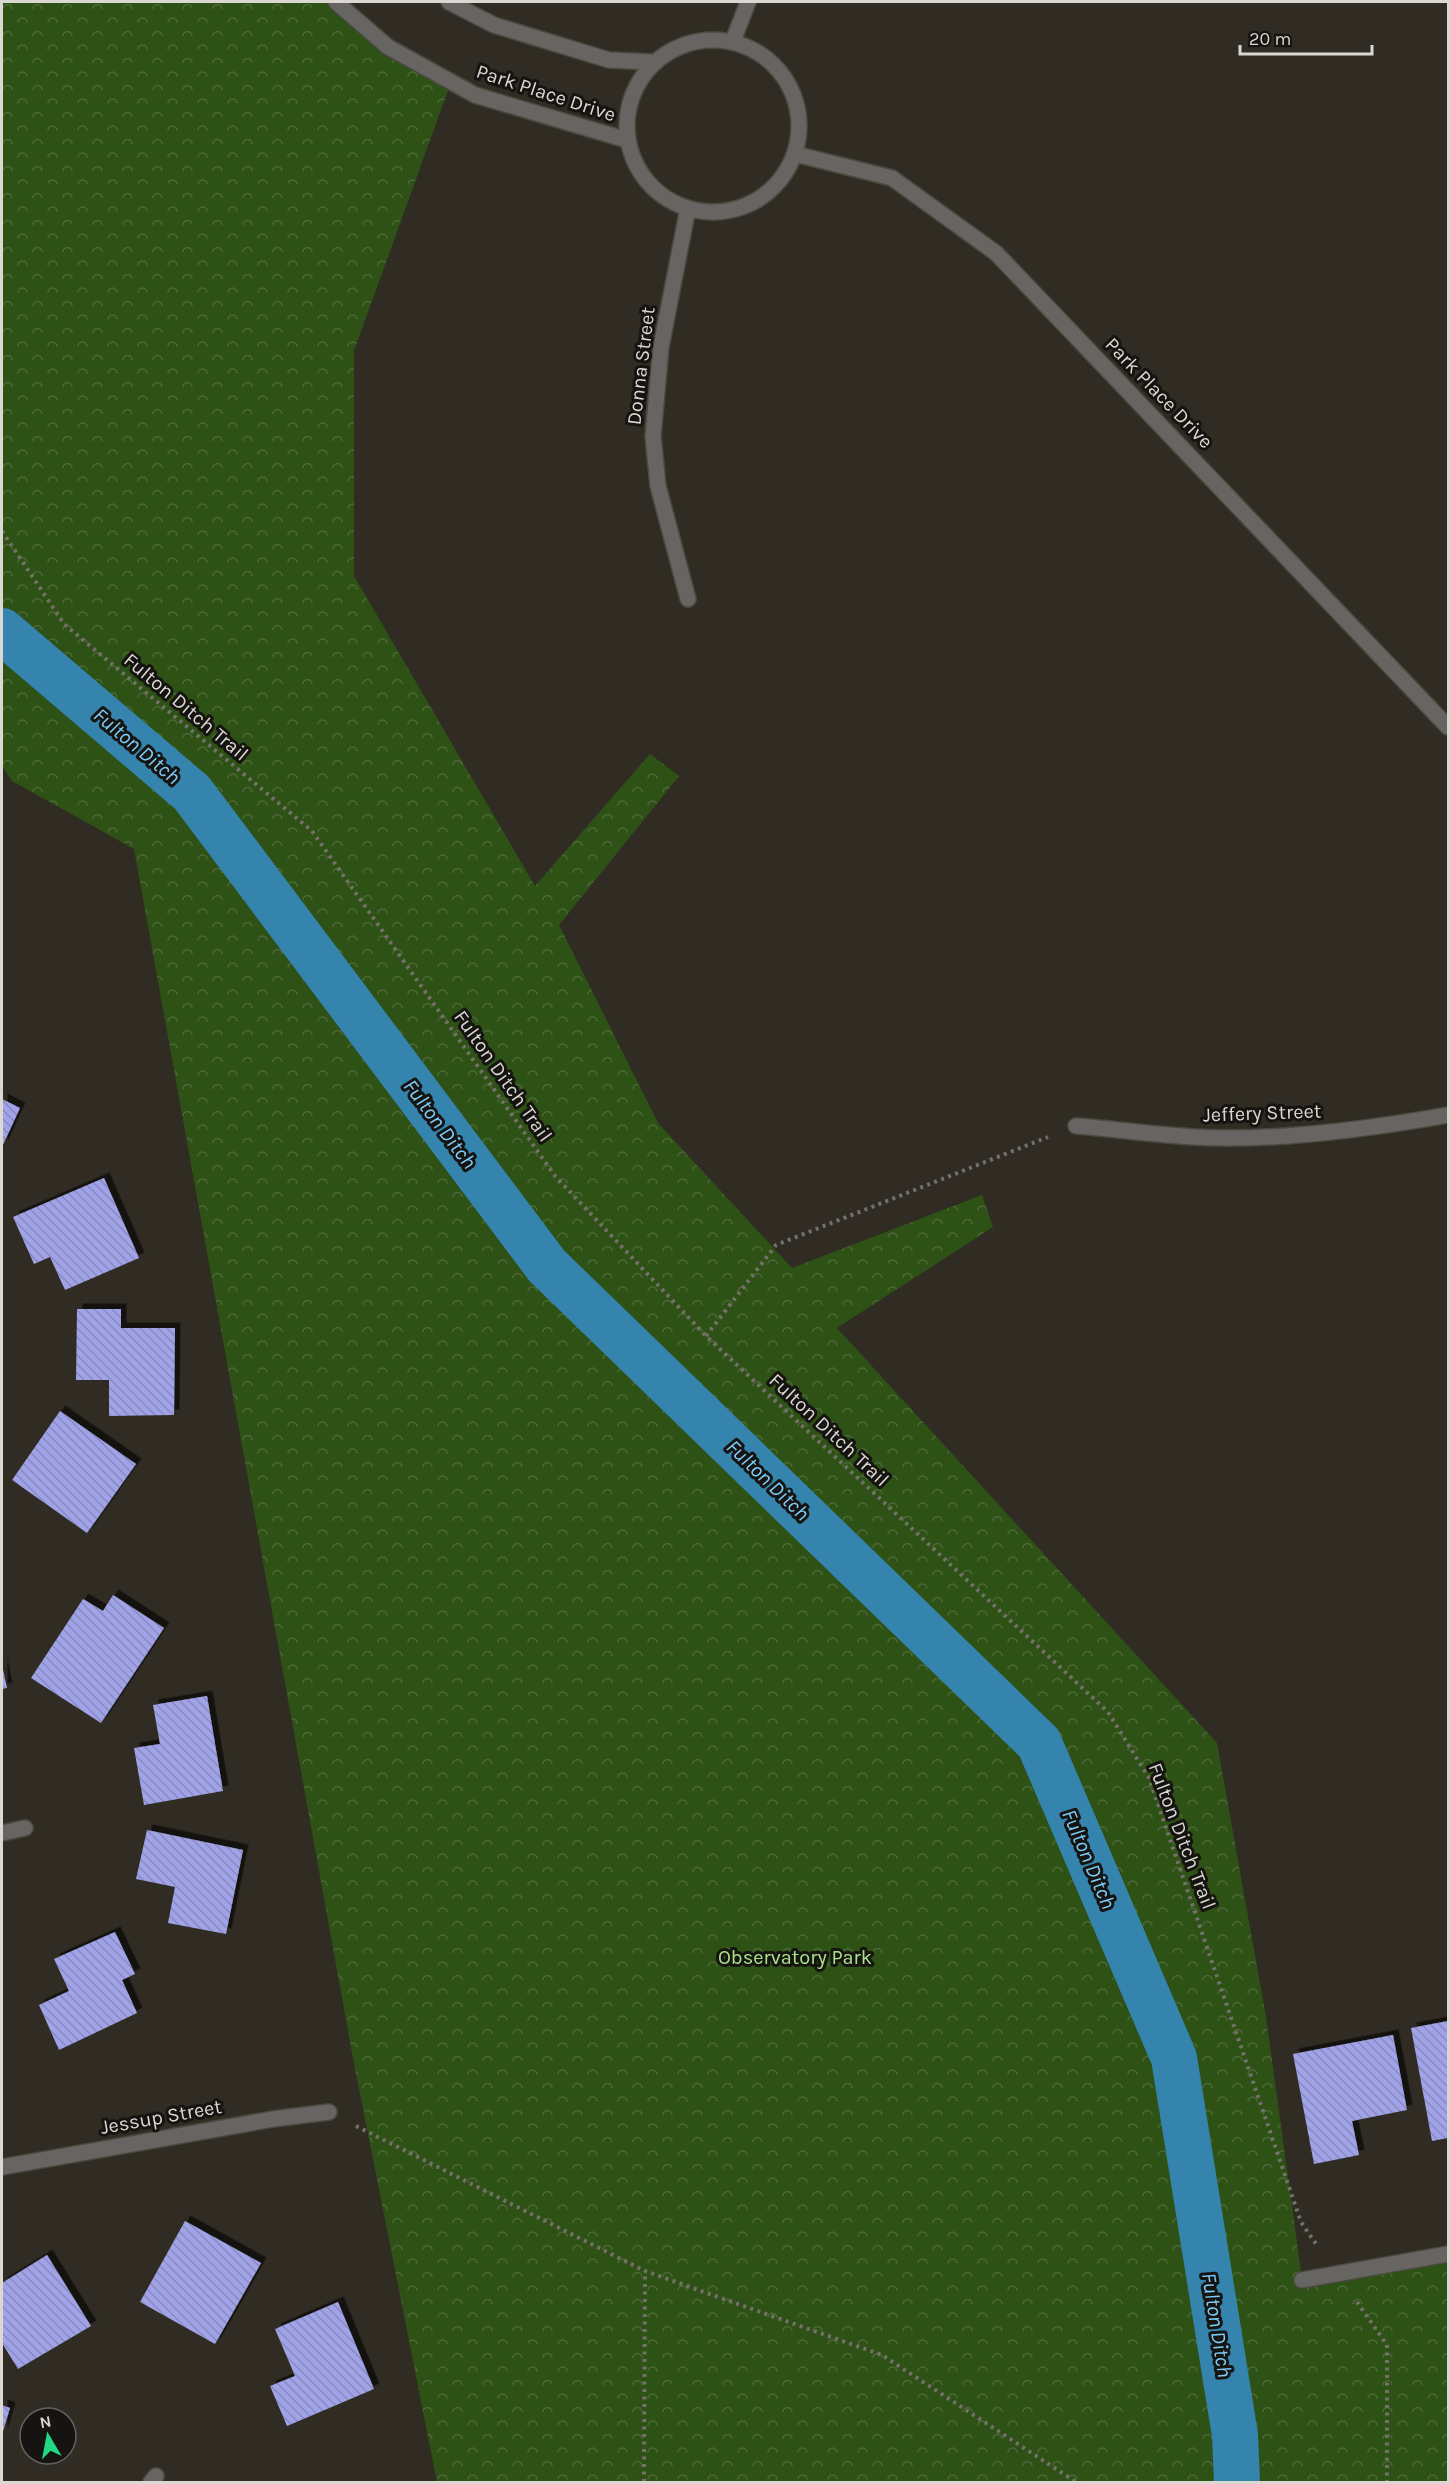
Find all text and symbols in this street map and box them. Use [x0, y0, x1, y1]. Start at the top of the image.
scale bar [1240, 18, 1372, 56]
text: 20 m [1249, 28, 1291, 50]
street label: Park Place Drive [473, 60, 619, 126]
street label: Donna Street [622, 305, 660, 426]
street label: Park Place Drive [1100, 333, 1218, 453]
street label: Fulton Ditch Trail [119, 648, 253, 766]
water label: Fulton Ditch [88, 702, 186, 790]
street label: Fulton Ditch Trail [449, 1006, 557, 1146]
water label: Fulton Ditch [399, 1074, 481, 1174]
street label: Jeffery Street [1202, 1099, 1322, 1127]
street label: Fulton Ditch Trail [764, 1368, 894, 1492]
water label: Fulton Ditch [721, 1434, 815, 1526]
street label: Fulton Ditch Trail [1143, 1759, 1221, 1913]
water label: Fulton Ditch [1057, 1806, 1121, 1912]
park label: Observatory Park [718, 1946, 872, 1969]
street label: Jessup Street [99, 2095, 224, 2139]
water label: Fulton Ditch [1197, 2271, 1237, 2379]
north arrow [18, 2406, 78, 2466]
text: N [38, 2411, 53, 2432]

